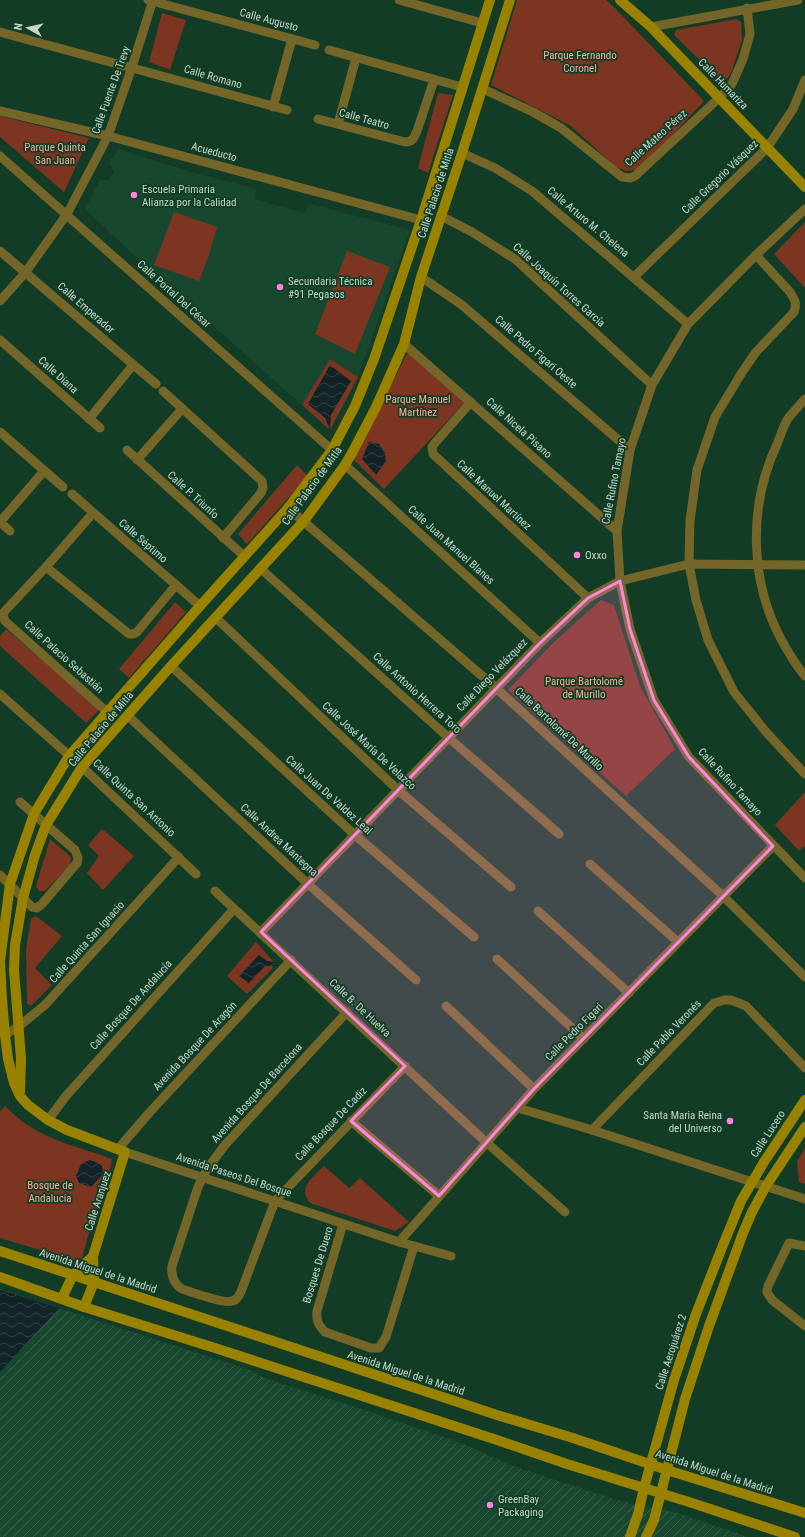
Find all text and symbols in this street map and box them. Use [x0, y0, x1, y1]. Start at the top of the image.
street label: Calle Augusto [238, 6, 300, 34]
north arrow [8, 8, 48, 48]
text: N [12, 22, 26, 31]
street label: Calle Fuente De Trevy [89, 44, 133, 136]
park label: Parque Fernando Coronel [543, 49, 617, 75]
street label: Calle Humariza [695, 56, 751, 112]
street label: Calle Romano [182, 62, 244, 92]
street label: Calle Teatro [337, 106, 391, 132]
street label: Calle Mateo Pérez [622, 107, 690, 169]
street label: Calle Gregorio Vásquez [679, 137, 761, 217]
street label: Acueducto [190, 140, 239, 164]
park label: Parque Quinta San Juan [24, 141, 86, 167]
street label: Calle Palacio de Mitla [415, 146, 457, 240]
place label: Escuela Primaria Alianza por la Calidad [142, 183, 237, 209]
street label: Calle Arturo M. Chelena [544, 184, 632, 260]
marker: Escuela Primaria Alianza por la Calidad [129, 190, 139, 200]
street label: Calle Joaquín Torres García [510, 240, 608, 330]
street label: Calle Portal Del César [135, 258, 214, 331]
place label: Secundaria Técnica #91 Pegasos [288, 275, 372, 301]
street label: Calle Emperador [55, 280, 118, 337]
marker: Secundaria Técnica #91 Pegasos [275, 282, 285, 292]
street label: Calle Pedro Figari Oeste [492, 313, 580, 391]
street label: Calle Diana [35, 354, 81, 396]
park label: Parque Manuel Martínez [386, 393, 450, 419]
street label: Calle Nicela Pisano [483, 395, 555, 461]
street label: Calle Rufino Tamayo [599, 436, 629, 525]
street label: Calle Palacio de Mitla [279, 444, 345, 528]
street label: Calle Manuel Martínez [454, 457, 534, 533]
street label: Calle P. Triunfo [165, 469, 222, 522]
street label: Calle Juan Manuel Blanes [405, 503, 497, 587]
street label: Calle Séptimo [116, 516, 170, 566]
place label: Oxxo [585, 549, 607, 562]
marker: Oxxo [572, 550, 582, 560]
street label: Calle Palacio Sebastián [22, 618, 106, 696]
street label: Calle Diego Velázquez [454, 636, 530, 714]
street label: Calle Antonio Herrera Toro [370, 650, 464, 736]
park label: Parque Bartolomé de Murillo [545, 675, 623, 701]
street label: Calle Bartolomé De Murillo [512, 685, 606, 774]
street label: Calle Palacio de Mitla [66, 689, 136, 769]
street label: Calle José María De Velazco [319, 699, 419, 793]
street label: Calle Rufino Tamayo [695, 745, 765, 819]
street label: Calle Juan De Valdez Leal [283, 753, 375, 837]
street label: Calle Quinta San Antonio [90, 757, 178, 840]
street label: Calle Andrea Mantegna [238, 801, 320, 879]
street label: Calle Quinta San Ignacio [47, 898, 128, 986]
street label: Calle Bosque De Andalucía [87, 957, 175, 1053]
street label: Calle B. De Huelva [327, 976, 393, 1040]
street label: Calle Pablo Veronés [634, 997, 704, 1069]
street label: Avenida Bosque De Aragón [150, 999, 240, 1093]
street label: Calle Pedro Figari [542, 1000, 606, 1064]
street label: Avenida Bosque De Barcelona [209, 1041, 305, 1145]
street label: Calle Bosque De Cadiz [292, 1084, 370, 1164]
street label: Calle Lucero [748, 1108, 788, 1160]
place label: Santa Maria Reina del Universo [643, 1109, 722, 1135]
marker: Santa Maria Reina del Universo [725, 1116, 735, 1126]
street label: Avenida Paseos Del Bosque [175, 1150, 293, 1200]
street label: Calle Aranjuez [82, 1169, 114, 1233]
park label: Bosque de Andalucía [27, 1179, 73, 1205]
street label: Bosques De Duero [300, 1225, 336, 1305]
street label: Avenida Miguel de la Madrid [38, 1246, 158, 1296]
street label: Calle Aerojuárez 2 [653, 1313, 689, 1391]
street label: Avenida Miguel de la Madrid [346, 1348, 466, 1398]
street label: Avenida Miguel de la Madrid [654, 1447, 774, 1497]
place label: GreenBay Packaging [498, 1493, 543, 1519]
marker: GreenBay Packaging [485, 1500, 495, 1510]

